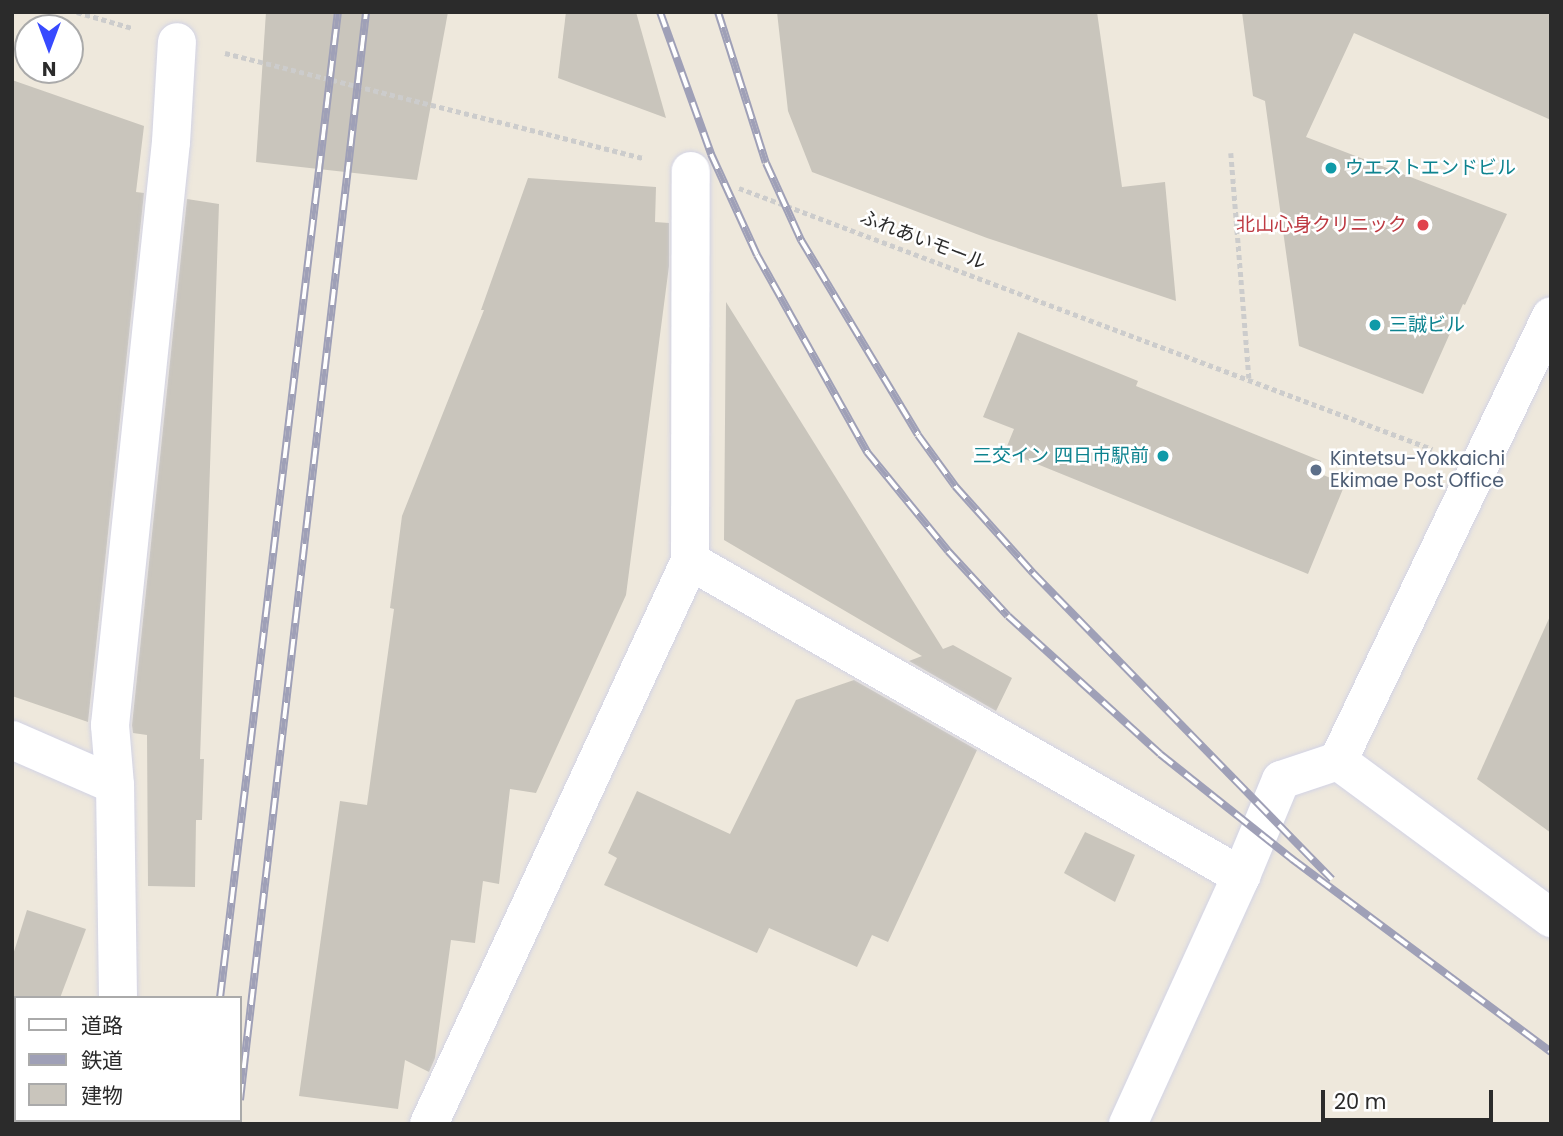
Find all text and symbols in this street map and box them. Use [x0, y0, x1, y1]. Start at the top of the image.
north arrow [14, 14, 84, 84]
text: N [42, 55, 56, 82]
place label: ウエストエンドビル [1345, 157, 1516, 179]
marker: ウエストエンドビル [1323, 160, 1339, 176]
street label: ふれあいモール [857, 206, 989, 274]
place label: 北山心身クリニック [1236, 214, 1407, 236]
marker: 北山心身クリニック [1413, 215, 1433, 235]
place label: 三誠ビル [1389, 314, 1465, 336]
marker: 三誠ビル [1367, 317, 1383, 333]
place label: 三交イン 四日市駅前 [973, 445, 1149, 467]
marker: 三交イン 四日市駅前 [1155, 448, 1171, 464]
place label: Kintetsu-Yokkaichi Ekimae Post Office [1330, 448, 1505, 492]
marker: Kintetsu-Yokkaichi Ekimae Post Office [1308, 462, 1324, 478]
legend [14, 996, 242, 1122]
text: 道路 [81, 1011, 123, 1040]
text: 鉄道 [81, 1046, 123, 1075]
scale bar [1325, 1076, 1496, 1120]
text: 建物 [81, 1081, 123, 1110]
text: 20 m [1334, 1087, 1387, 1116]

